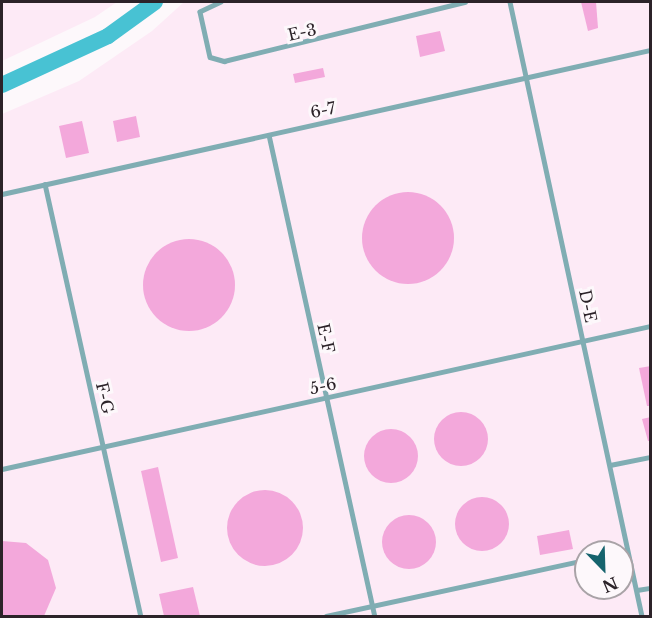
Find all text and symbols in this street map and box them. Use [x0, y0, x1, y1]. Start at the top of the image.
street label: E-3 [286, 19, 318, 45]
street label: 6-7 [309, 98, 337, 122]
street label: D-E [575, 288, 601, 324]
street label: E-F [314, 322, 338, 354]
street label: 5-6 [308, 374, 338, 398]
street label: F-G [92, 380, 118, 416]
north arrow [574, 540, 634, 600]
text: N [599, 573, 621, 597]

